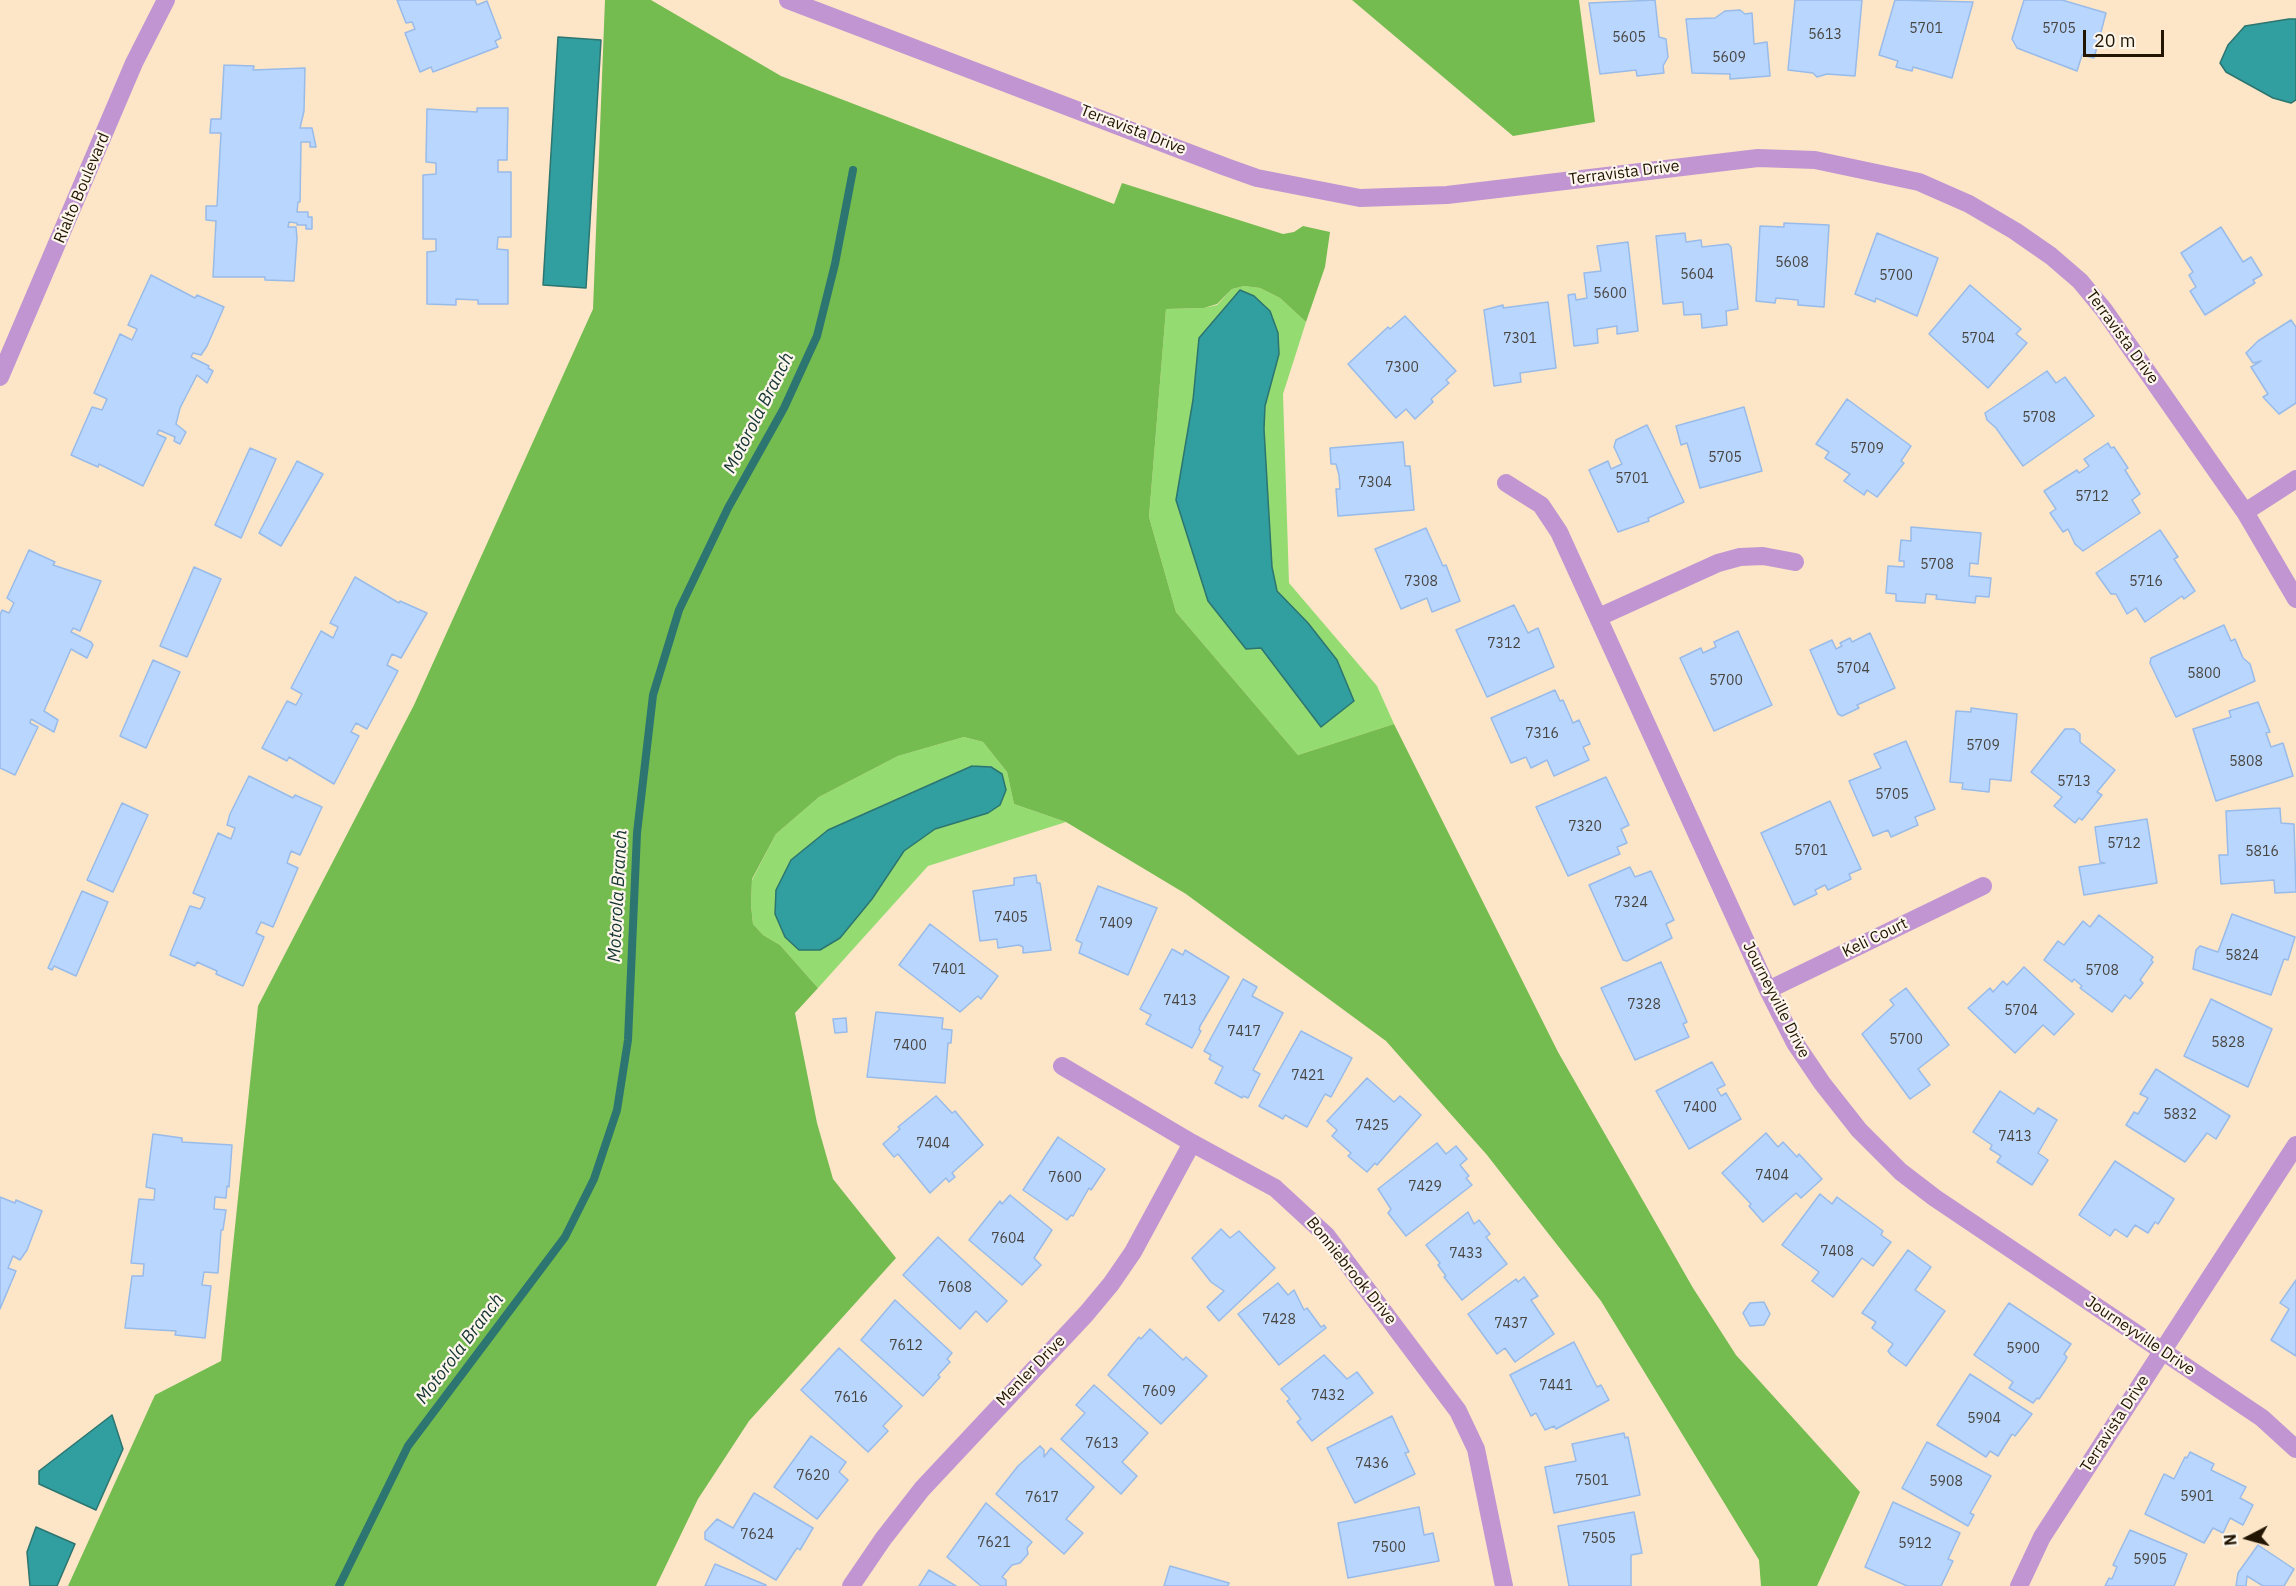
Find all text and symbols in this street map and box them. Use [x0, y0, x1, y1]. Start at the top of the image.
scale bar [2086, 18, 2167, 56]
house number: 5701 [1909, 21, 1943, 37]
house number: 5705 [2042, 21, 2076, 37]
house number: 5613 [1808, 27, 1842, 43]
text: 20 m [2094, 29, 2136, 52]
house number: 5605 [1612, 30, 1646, 46]
house number: 5609 [1712, 50, 1746, 66]
street label: Terravista Drive [1077, 101, 1189, 159]
street label: Rialto Boulevard [50, 130, 114, 246]
street label: Terravista Drive [1567, 157, 1681, 189]
house number: 5608 [1775, 255, 1809, 271]
house number: 5604 [1680, 267, 1714, 283]
house number: 5700 [1879, 268, 1913, 284]
house number: 5600 [1593, 286, 1627, 302]
street label: Terravista Drive [2081, 286, 2163, 388]
house number: 7301 [1503, 331, 1537, 347]
house number: 5704 [1961, 331, 1995, 347]
water label: Motorola Branch [719, 349, 799, 477]
house number: 7300 [1385, 360, 1419, 376]
house number: 5708 [2022, 410, 2056, 426]
house number: 5709 [1850, 441, 1884, 457]
house number: 5705 [1708, 450, 1742, 466]
house number: 5701 [1615, 471, 1649, 487]
house number: 7304 [1358, 475, 1392, 491]
house number: 5712 [2075, 489, 2109, 505]
house number: 5708 [1920, 557, 1954, 573]
house number: 7308 [1404, 574, 1438, 590]
house number: 5716 [2129, 574, 2163, 590]
house number: 7312 [1487, 636, 1521, 652]
house number: 5704 [1836, 661, 1870, 677]
house number: 5800 [2187, 666, 2221, 682]
house number: 5700 [1709, 673, 1743, 689]
house number: 7316 [1525, 726, 1559, 742]
house number: 5709 [1966, 738, 2000, 754]
house number: 5808 [2229, 754, 2263, 770]
house number: 5713 [2057, 774, 2091, 790]
house number: 5705 [1875, 787, 1909, 803]
house number: 7320 [1568, 819, 1602, 835]
water label: Motorola Branch [604, 829, 632, 963]
house number: 5712 [2107, 836, 2141, 852]
house number: 5701 [1794, 843, 1828, 859]
house number: 5816 [2245, 844, 2279, 860]
house number: 7324 [1614, 895, 1648, 911]
house number: 7405 [994, 910, 1028, 926]
street label: Keli Court [1839, 914, 1911, 962]
house number: 7409 [1099, 916, 1133, 932]
street label: Journeyville Drive [1738, 939, 1814, 1061]
house number: 5824 [2225, 948, 2259, 964]
house number: 7401 [932, 962, 966, 978]
house number: 5708 [2085, 963, 2119, 979]
house number: 7413 [1163, 993, 1197, 1009]
house number: 7328 [1627, 997, 1661, 1013]
house number: 5704 [2004, 1003, 2038, 1019]
house number: 7417 [1227, 1024, 1261, 1040]
house number: 5700 [1889, 1032, 1923, 1048]
house number: 5828 [2211, 1035, 2245, 1051]
house number: 7400 [893, 1038, 927, 1054]
house number: 7421 [1291, 1068, 1325, 1084]
house number: 7400 [1683, 1100, 1717, 1116]
house number: 5832 [2163, 1107, 2197, 1123]
house number: 7425 [1355, 1118, 1389, 1134]
house number: 7413 [1998, 1129, 2032, 1145]
house number: 7404 [916, 1136, 950, 1152]
house number: 7404 [1755, 1168, 1789, 1184]
house number: 7600 [1048, 1170, 1082, 1186]
house number: 7429 [1408, 1179, 1442, 1195]
street label: Bonniebrook Drive [1302, 1213, 1400, 1329]
house number: 7604 [991, 1231, 1025, 1247]
house number: 7408 [1820, 1244, 1854, 1260]
house number: 7433 [1449, 1246, 1483, 1262]
house number: 7608 [938, 1280, 972, 1296]
water label: Motorola Branch [411, 1290, 509, 1408]
street label: Journeyville Drive [2082, 1292, 2198, 1380]
house number: 7428 [1262, 1312, 1296, 1328]
house number: 7437 [1494, 1316, 1528, 1332]
street label: Menler Drive [993, 1332, 1069, 1410]
house number: 7612 [889, 1338, 923, 1354]
house number: 5900 [2006, 1341, 2040, 1357]
street label: Terravista Drive [2077, 1372, 2153, 1476]
house number: 7441 [1539, 1378, 1573, 1394]
house number: 7609 [1142, 1384, 1176, 1400]
house number: 7432 [1311, 1388, 1345, 1404]
house number: 7616 [834, 1390, 868, 1406]
house number: 5904 [1967, 1411, 2001, 1427]
house number: 7613 [1085, 1436, 1119, 1452]
house number: 7436 [1355, 1456, 1389, 1472]
house number: 7620 [796, 1468, 830, 1484]
house number: 7501 [1575, 1473, 1609, 1489]
house number: 5908 [1929, 1474, 1963, 1490]
house number: 5901 [2180, 1489, 2214, 1505]
house number: 7617 [1025, 1490, 1059, 1506]
north arrow [2218, 1508, 2278, 1568]
house number: 7624 [740, 1527, 774, 1543]
house number: 7505 [1582, 1531, 1616, 1547]
text: N [2220, 1533, 2241, 1547]
house number: 7621 [977, 1535, 1011, 1551]
house number: 5912 [1898, 1536, 1932, 1552]
house number: 7500 [1372, 1540, 1406, 1556]
house number: 5905 [2133, 1552, 2167, 1568]

